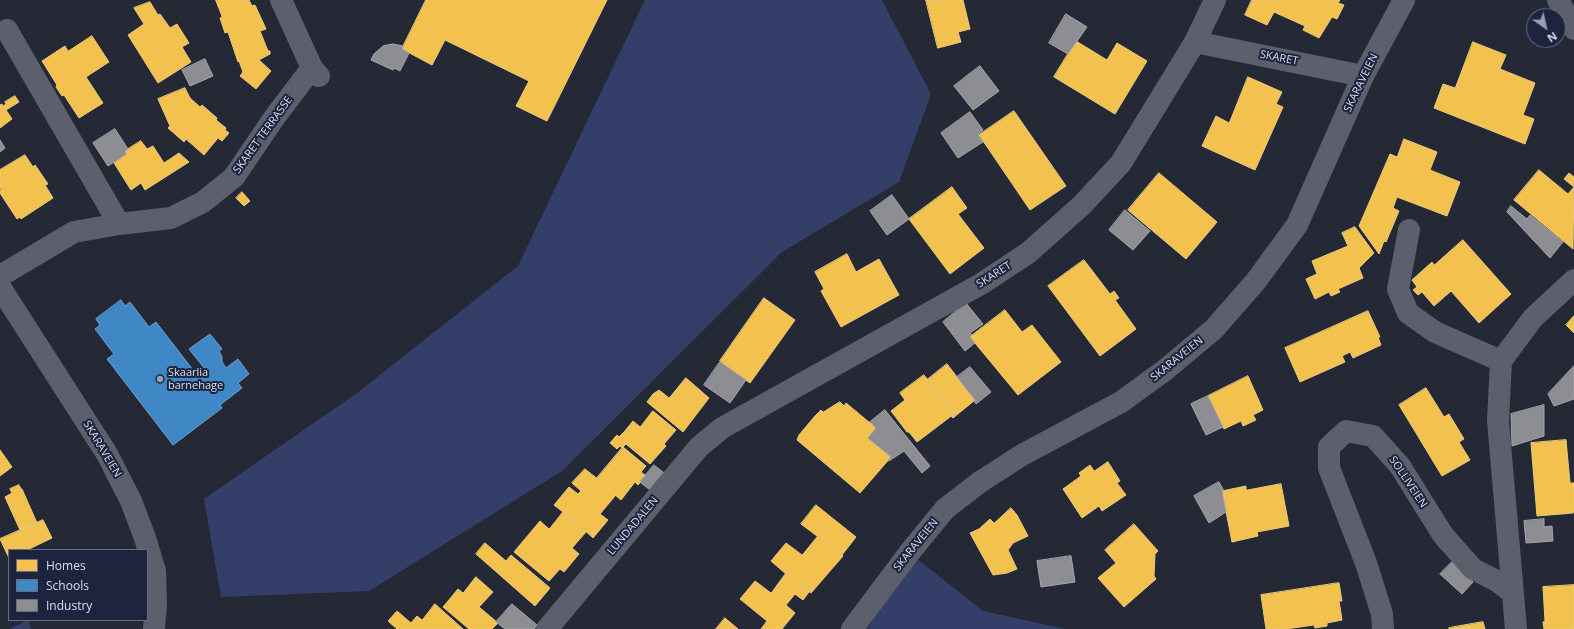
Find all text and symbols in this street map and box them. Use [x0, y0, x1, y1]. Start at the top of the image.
north arrow [1526, 8, 1566, 48]
text: N [1545, 29, 1560, 46]
street label: SKARET [1259, 48, 1299, 68]
street label: SKARAVEIEN [1341, 52, 1381, 114]
street label: SKARET TERRASSE [230, 94, 296, 176]
street label: SKARET [974, 259, 1014, 291]
street label: SKARAVEIEN [1148, 334, 1206, 384]
place label: Skaarlia barnehage [168, 366, 223, 392]
marker: Skaarlia barnehage [155, 374, 165, 384]
street label: SKARAVEIEN [80, 418, 124, 480]
street label: SOLLIVEIEN [1386, 454, 1430, 510]
street label: LUNDADALEN [605, 494, 661, 558]
street label: SKARAVEIEN [891, 516, 941, 574]
legend [8, 549, 148, 621]
text: Homes [46, 557, 86, 574]
text: Schools [46, 577, 89, 594]
text: Industry [46, 597, 92, 614]

